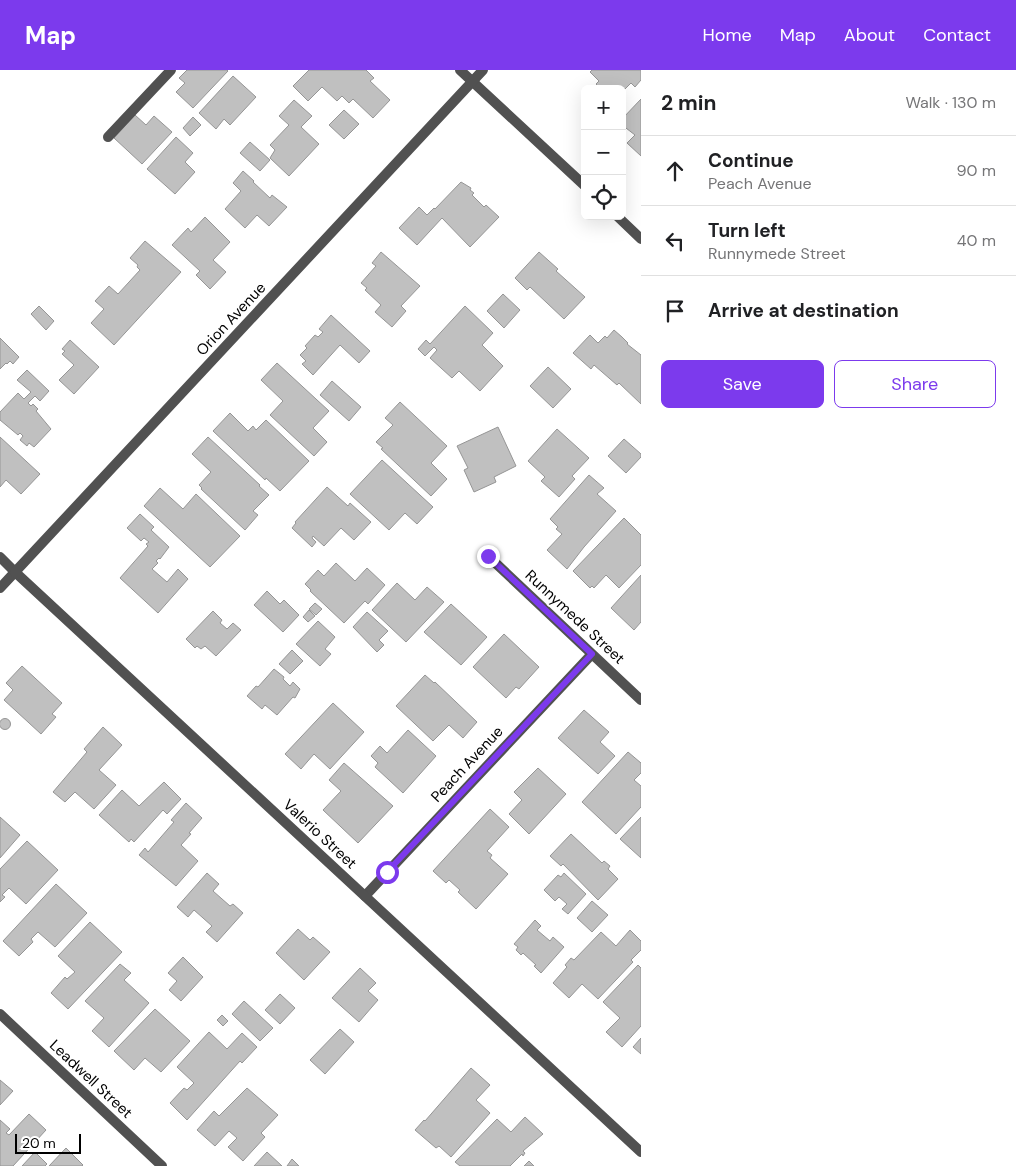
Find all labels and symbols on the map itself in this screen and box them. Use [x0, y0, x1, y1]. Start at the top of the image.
street label: Orion Avenue [192, 278, 270, 360]
route end [477, 545, 500, 568]
street label: Runnymede Street [521, 566, 629, 668]
street label: Peach Avenue [427, 722, 507, 806]
street label: Valerio Street [279, 795, 361, 873]
route start [376, 861, 399, 884]
street label: Leadwell Street [45, 1035, 137, 1123]
scale bar [15, 1131, 81, 1154]

